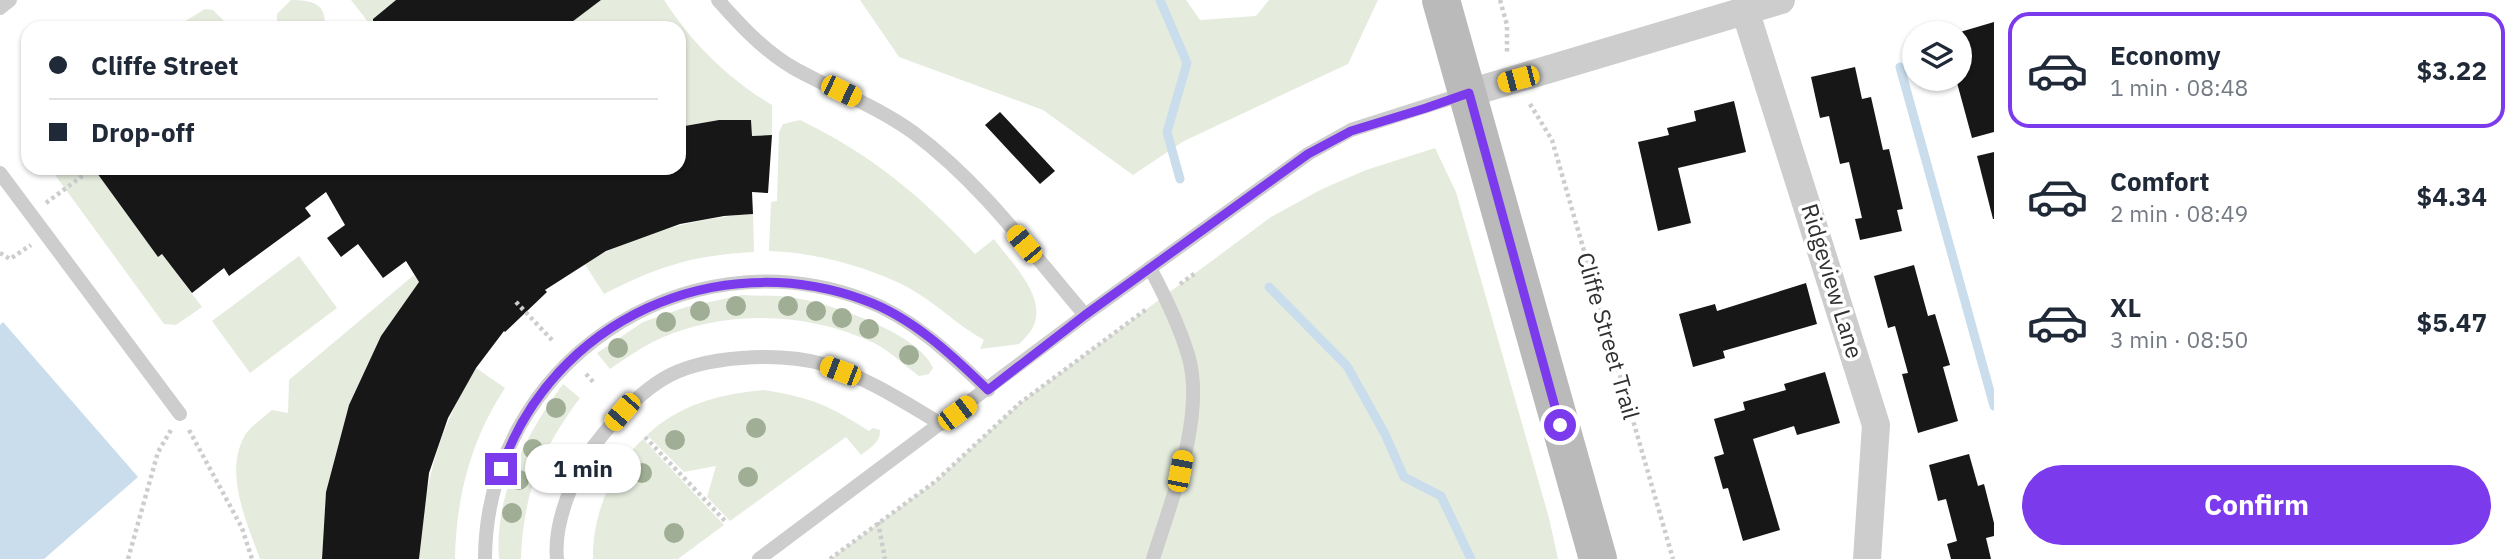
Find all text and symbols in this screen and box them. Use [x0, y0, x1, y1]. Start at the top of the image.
map controls [1902, 21, 1972, 91]
button: layers [1902, 21, 1972, 91]
text: Economy [2110, 38, 2221, 72]
icon: car [2026, 39, 2089, 102]
text: Cliffe Street [91, 48, 238, 82]
text: $3.22 [2417, 53, 2487, 87]
car [1495, 63, 1542, 95]
car [818, 72, 865, 110]
text: 1 min · 08:48 [2110, 72, 2248, 102]
text: Drop-off [91, 115, 194, 149]
text: Comfort [2110, 164, 2209, 198]
icon: car [2026, 165, 2089, 228]
text: $4.34 [2417, 179, 2487, 213]
text: 2 min · 08:49 [2110, 198, 2248, 228]
street label: Ridgeview Lane [1795, 200, 1871, 362]
car [1003, 221, 1046, 267]
street label: Cliffe Street Trail [1571, 249, 1647, 423]
text: XL [2110, 290, 2141, 324]
icon: car [2026, 291, 2089, 354]
text: $5.47 [2417, 305, 2487, 339]
text: 3 min · 08:50 [2110, 324, 2248, 354]
car [817, 354, 864, 388]
car [601, 389, 644, 435]
car [934, 392, 981, 434]
route start [1544, 409, 1576, 441]
callout: 1 min [526, 444, 641, 494]
car [1166, 448, 1195, 494]
route end [485, 453, 517, 485]
text: 1 min [553, 453, 613, 483]
button: Confirm [2022, 465, 2491, 545]

